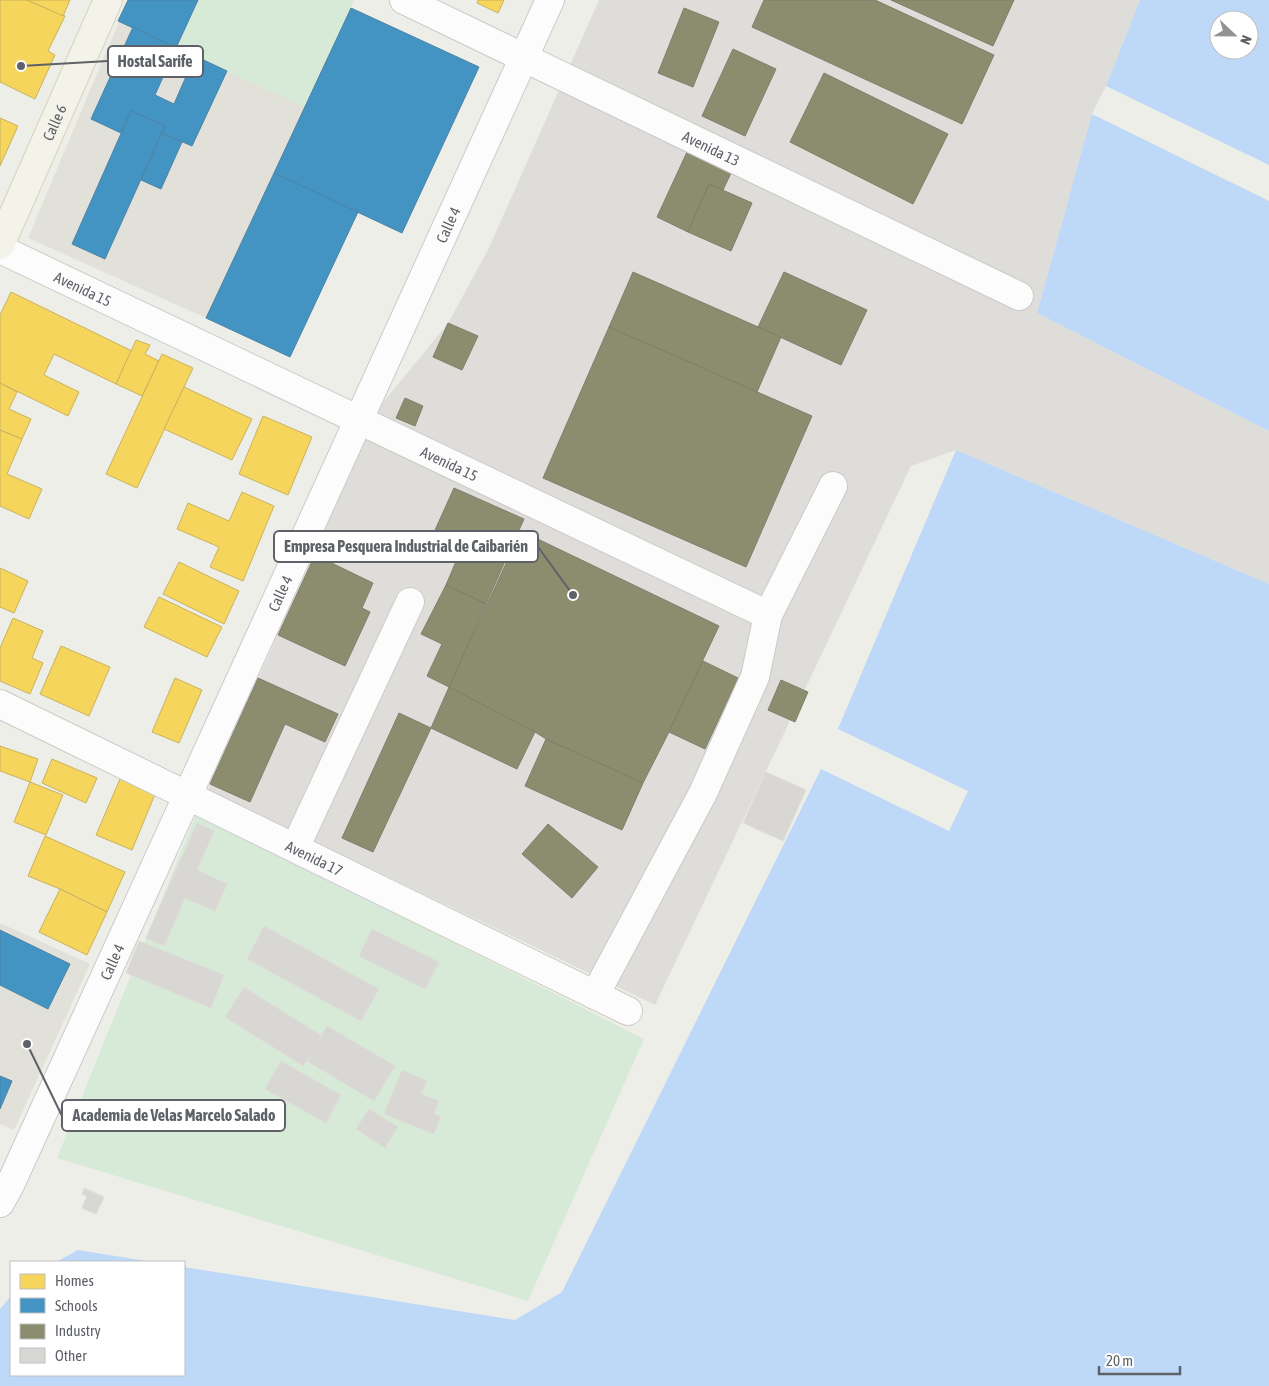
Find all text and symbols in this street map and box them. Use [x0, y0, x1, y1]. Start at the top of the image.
north arrow [1209, 10, 1259, 60]
text: N [1237, 33, 1255, 47]
callout: Hostal Sarife [108, 46, 203, 77]
text: Hostal Sarife [117, 52, 193, 70]
street label: Calle 6 [39, 102, 69, 143]
street label: Avenida 13 [680, 127, 743, 169]
street label: Calle 4 [432, 204, 463, 245]
street label: Avenida 15 [52, 268, 114, 309]
street label: Avenida 15 [418, 442, 481, 484]
callout: Empresa Pesquera Industrial de Caibarién [274, 531, 538, 562]
text: Empresa Pesquera Industrial de Caibarién [284, 537, 528, 555]
street label: Calle 4 [264, 573, 295, 614]
street label: Avenida 17 [283, 837, 346, 879]
street label: Calle 4 [96, 941, 127, 982]
callout: Academia de Velas Marcelo Salado [62, 1100, 285, 1131]
text: Academia de Velas Marcelo Salado [72, 1106, 276, 1124]
legend [10, 1261, 185, 1376]
text: Homes [55, 1272, 94, 1289]
text: Schools [55, 1297, 98, 1314]
text: Industry [55, 1322, 101, 1339]
scale bar [1099, 1344, 1180, 1376]
text: Other [55, 1347, 87, 1364]
text: 20 m [1106, 1352, 1133, 1369]

